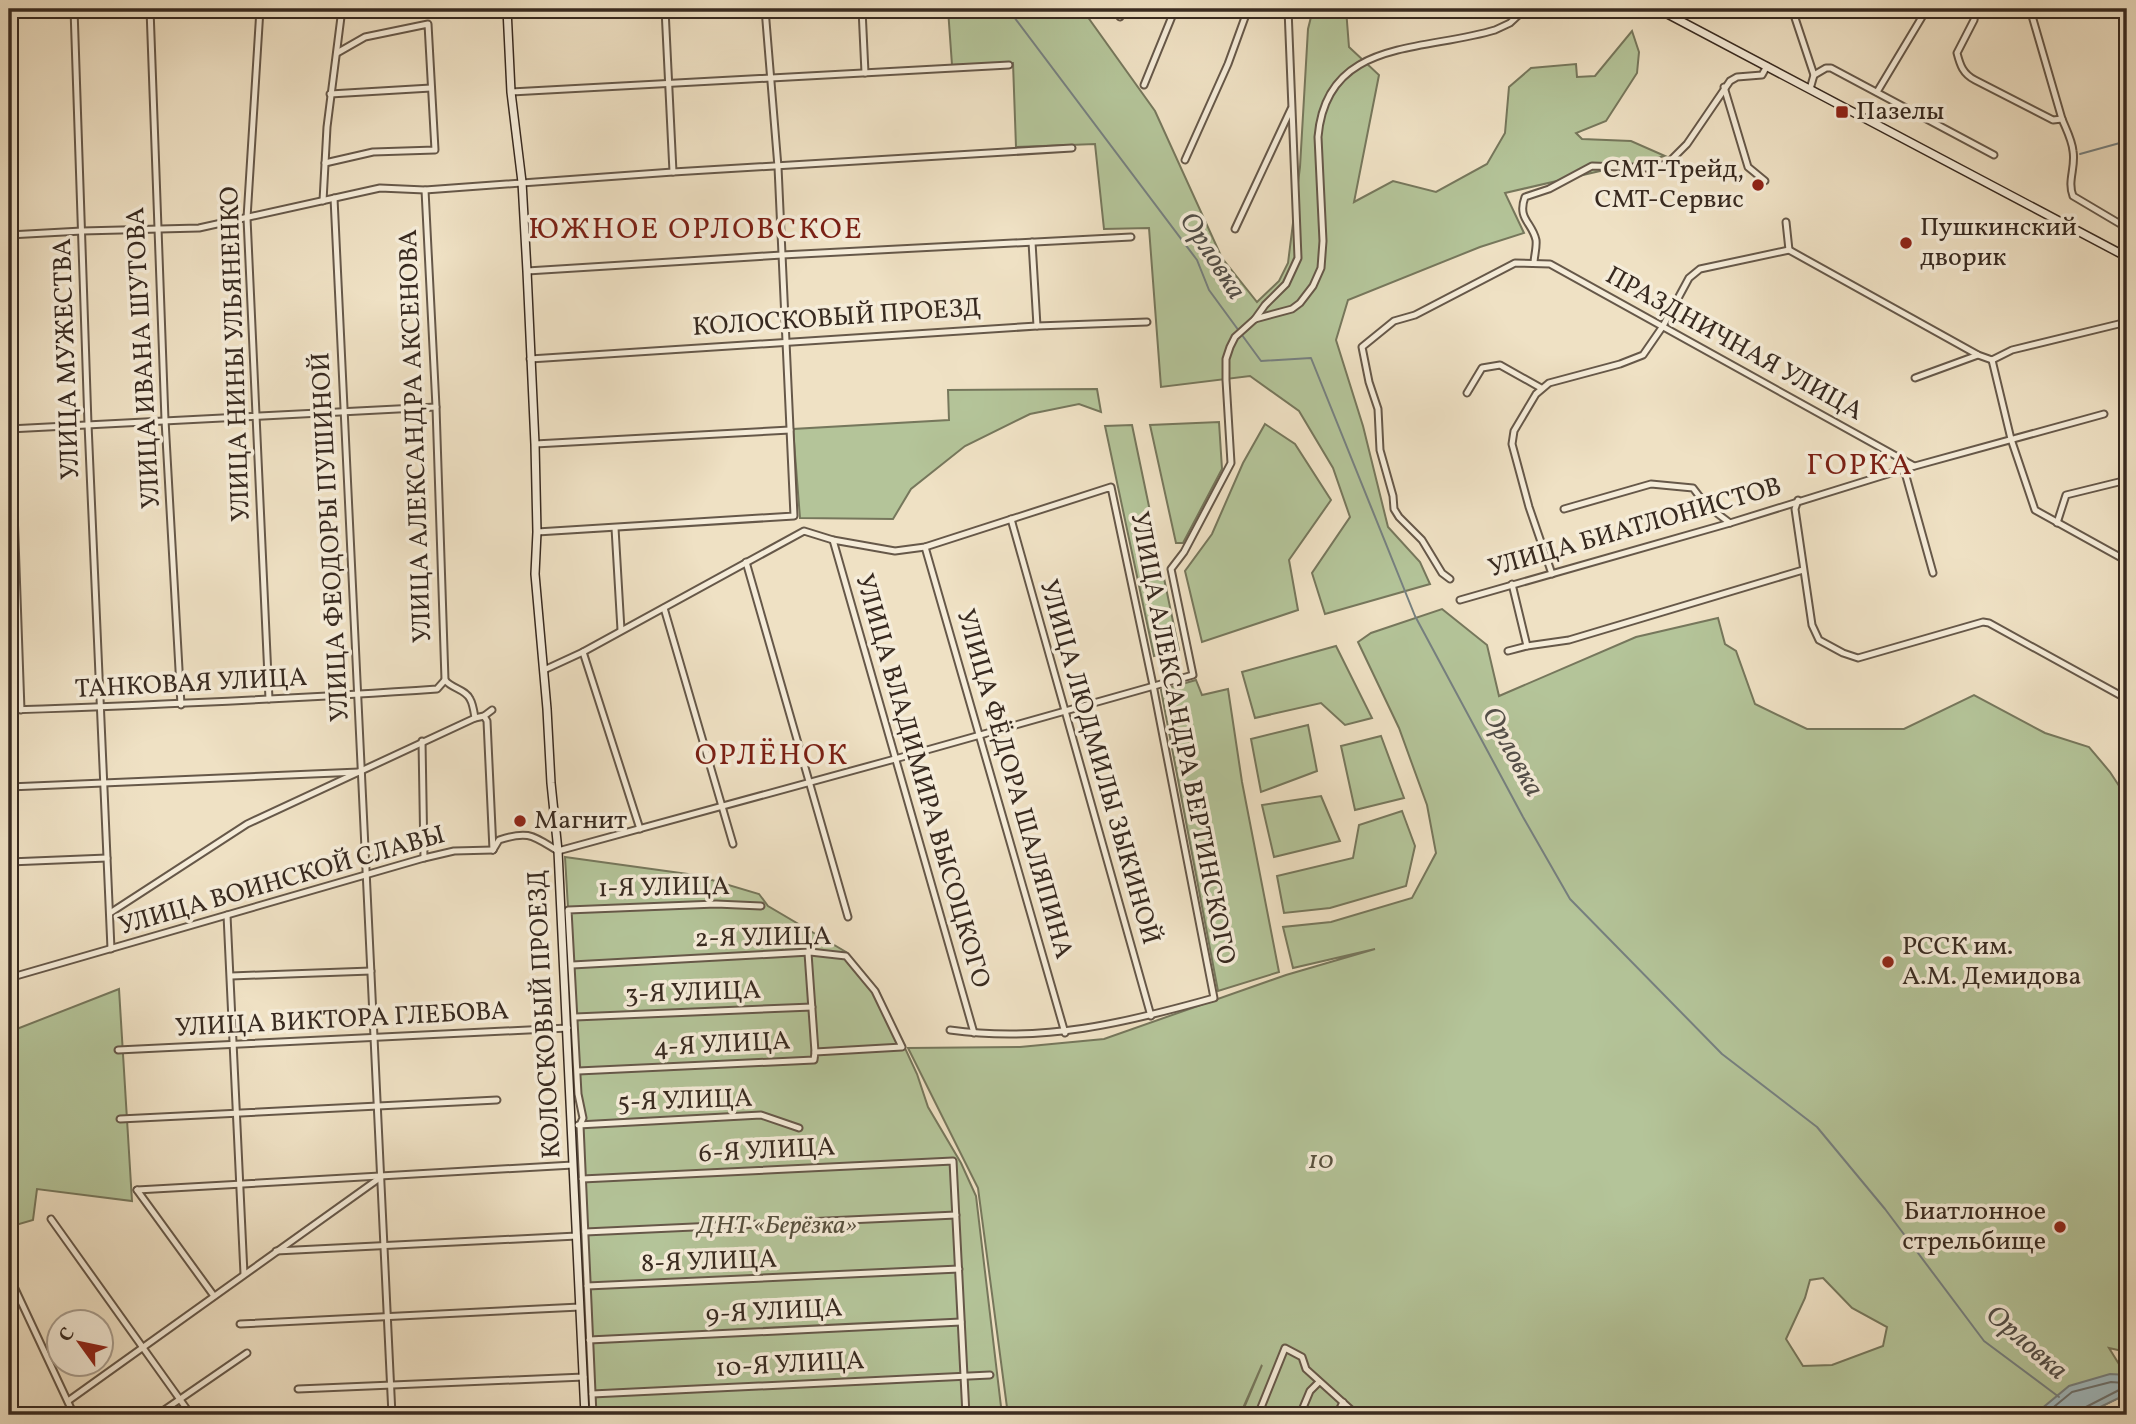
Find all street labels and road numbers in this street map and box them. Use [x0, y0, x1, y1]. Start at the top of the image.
street label: УЛИЦА НИНЫ УЛЬЯНЕНКО [212, 186, 260, 522]
street label: УЛИЦА ИВАНА ШУТОВА [118, 206, 170, 510]
street label: УЛИЦА АЛЕКСАНДРА АКСЕНОВА [391, 228, 441, 644]
street label: УЛИЦА МУЖЕСТВА [45, 238, 89, 480]
street label: ПРАЗДНИЧНАЯ УЛИЦА [1599, 258, 1869, 430]
street label: КОЛОСКОВЫЙ ПРОЕЗД [691, 290, 983, 346]
street label: УЛИЦА ФЕОДОРЫ ПУШИНОЙ [303, 351, 359, 723]
street label: УЛИЦА БИАТЛОНИСТОВ [1484, 469, 1786, 587]
street label: УЛИЦА АЛЕКСАНДРА ВЕРТИНСКОГО [1120, 508, 1244, 968]
street label: УЛИЦА ВЛАДИМИРА ВЫСОЦКОГО [846, 570, 998, 992]
street label: УЛИЦА ЛЮДМИЛЫ ЗЫКИНОЙ [1030, 575, 1168, 949]
street label: УЛИЦА ФЁДОРА ШАЛЯПИНА [947, 605, 1081, 963]
street label: ТАНКОВАЯ УЛИЦА [74, 660, 308, 708]
street label: УЛИЦА ВОИНСКОЙ СЛАВЫ [115, 817, 449, 945]
street label: КОЛОСКОВЫЙ ПРОЕЗД [519, 869, 571, 1159]
street label: 1-Я УЛИЦА [598, 869, 730, 907]
street label: 2-Я УЛИЦА [694, 919, 832, 957]
street label: 3-Я УЛИЦА [624, 973, 762, 1013]
street label: УЛИЦА ВИКТОРА ГЛЕБОВА [174, 993, 510, 1047]
street label: 4-Я УЛИЦА [653, 1023, 791, 1067]
street label: 5-Я УЛИЦА [617, 1081, 753, 1121]
street label: 6-Я УЛИЦА [698, 1129, 836, 1173]
street label: 8-Я УЛИЦА [640, 1242, 778, 1282]
street label: 9-Я УЛИЦА [705, 1290, 843, 1334]
street label: 10-Я УЛИЦА [715, 1343, 865, 1387]

